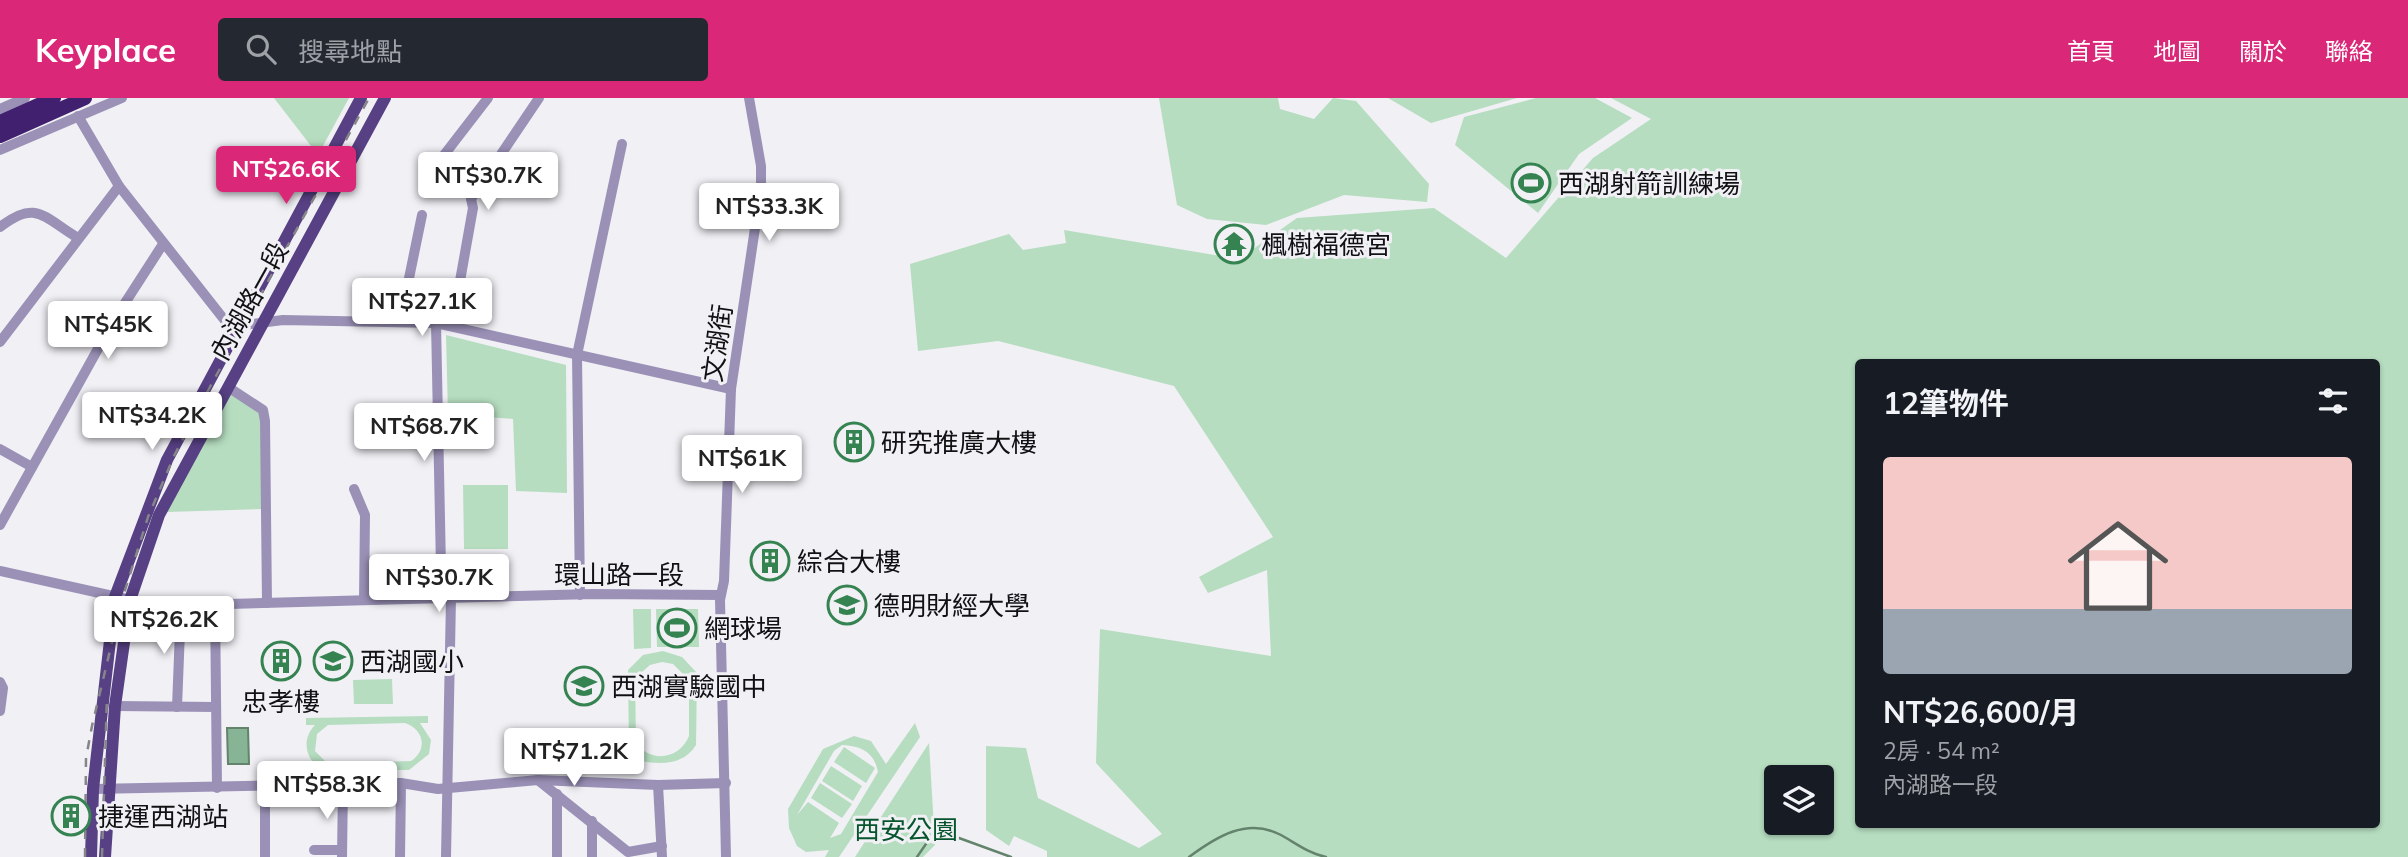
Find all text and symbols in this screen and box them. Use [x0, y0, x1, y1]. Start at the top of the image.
search box [218, 18, 708, 81]
text: Keyplace [35, 29, 176, 70]
icon: search [242, 30, 280, 68]
text: 搜尋地點 [298, 35, 402, 68]
text: 首頁 [2067, 36, 2115, 66]
text: 地圖 [2153, 36, 2201, 66]
text: 關於 [2239, 36, 2287, 66]
text: 聯絡 [2325, 36, 2373, 66]
pin: NT$26.6K [214, 146, 358, 206]
pin: NT$30.7K [416, 152, 560, 212]
text: NT$26.6K [232, 154, 340, 183]
text: NT$30.7K [434, 160, 542, 189]
sports icon: 西湖射箭訓練場 [1510, 162, 1552, 204]
place label: 西湖射箭訓練場 [1558, 167, 1740, 200]
pin: NT$33.3K [697, 184, 841, 243]
text: NT$33.3K [715, 191, 823, 220]
temple icon: 楓樹福德宮 [1213, 223, 1255, 265]
place label: 楓樹福德宮 [1261, 228, 1391, 261]
street label: 內湖路一段 [203, 236, 295, 366]
pin: NT$27.1K [350, 278, 494, 338]
text: NT$27.1K [368, 286, 476, 315]
pin: NT$45K [51, 302, 165, 361]
street label: 文湖街 [695, 302, 739, 384]
text: NT$45K [64, 309, 152, 338]
icon: filters [2314, 382, 2352, 420]
text: 12筆物件 [1883, 384, 2009, 422]
pin: NT$34.2K [80, 392, 224, 452]
text: NT$34.2K [98, 400, 206, 429]
pin: NT$68.7K [352, 404, 496, 463]
text: NT$68.7K [370, 411, 478, 440]
building icon: 研究推廣大樓 [833, 421, 875, 463]
place label: 研究推廣大樓 [881, 426, 1037, 459]
pin: NT$61K [685, 436, 799, 495]
text: NT$61K [698, 443, 786, 472]
icon: home [2055, 503, 2181, 629]
building icon: 綜合大樓 [749, 540, 791, 582]
place label: 綜合大樓 [797, 545, 901, 578]
pin: NT$30.7K [367, 554, 511, 614]
street label: 環山路一段 [554, 558, 684, 591]
text: NT$30.7K [385, 562, 493, 591]
school or university icon: 德明財經大學 [826, 584, 868, 626]
place label: 德明財經大學 [874, 589, 1030, 622]
pin: NT$26.2K [92, 596, 236, 656]
text: NT$26.2K [110, 604, 218, 633]
sports icon: 網球場 [656, 607, 698, 649]
place label: 網球場 [704, 612, 782, 645]
building icon: 忠孝樓 [260, 640, 302, 682]
school or university icon: 西湖國小 [312, 640, 354, 682]
place label: 西湖國小 [360, 645, 464, 678]
school or university icon: 西湖實驗國中 [563, 665, 605, 707]
place label: 西湖實驗國中 [611, 670, 767, 703]
place label: 忠孝樓 [242, 685, 320, 718]
text: NT$26,600/月 [1883, 693, 2079, 731]
pin: NT$71.2K [502, 728, 646, 788]
text: NT$71.2K [520, 736, 628, 765]
text: 2房 · 54 m² [1883, 736, 2000, 765]
pin: NT$58.3K [255, 762, 399, 821]
map controls [1764, 765, 1834, 835]
button: layers [1764, 765, 1834, 835]
text: NT$58.3K [273, 769, 381, 798]
text: 內湖路一段 [1883, 770, 1998, 799]
building icon: 捷運西湖站 [50, 795, 92, 837]
place label: 捷運西湖站 [98, 800, 228, 833]
park label: 西安公園 [854, 813, 958, 846]

